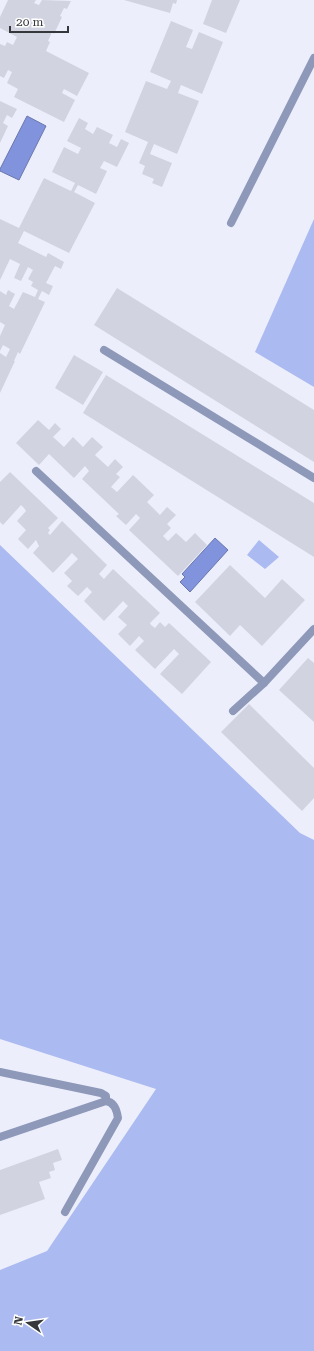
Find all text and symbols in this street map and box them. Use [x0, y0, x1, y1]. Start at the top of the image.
scale bar [10, 8, 68, 34]
text: 20 m [16, 15, 43, 29]
north arrow [8, 1303, 48, 1343]
text: N [11, 1315, 26, 1326]

